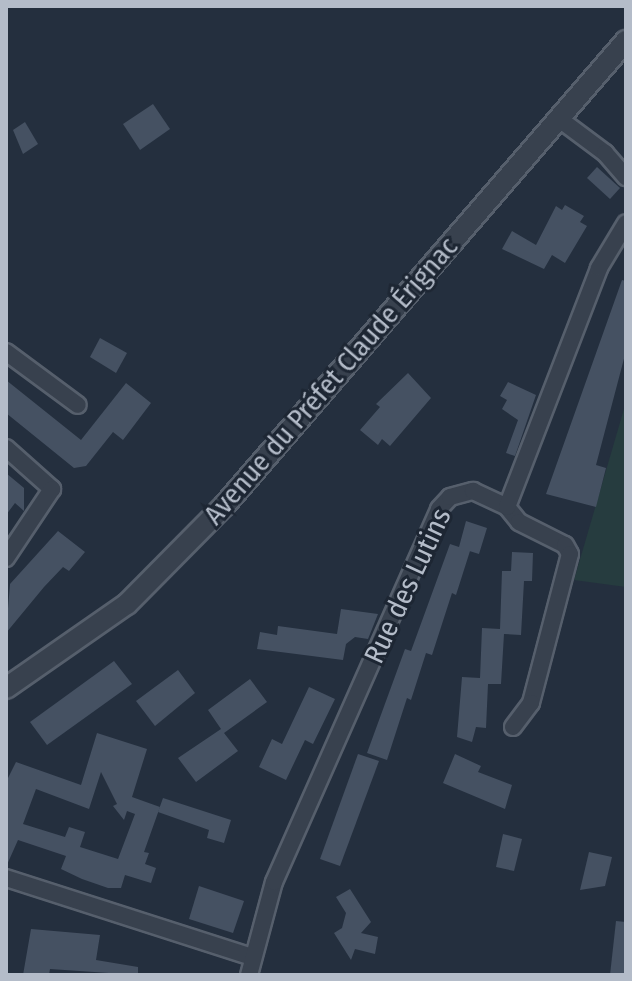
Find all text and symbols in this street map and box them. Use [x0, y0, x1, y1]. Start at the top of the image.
street label: Avenue du Préfet Claude Érignac [197, 230, 465, 532]
street label: Rue des Lutins [357, 503, 459, 669]

